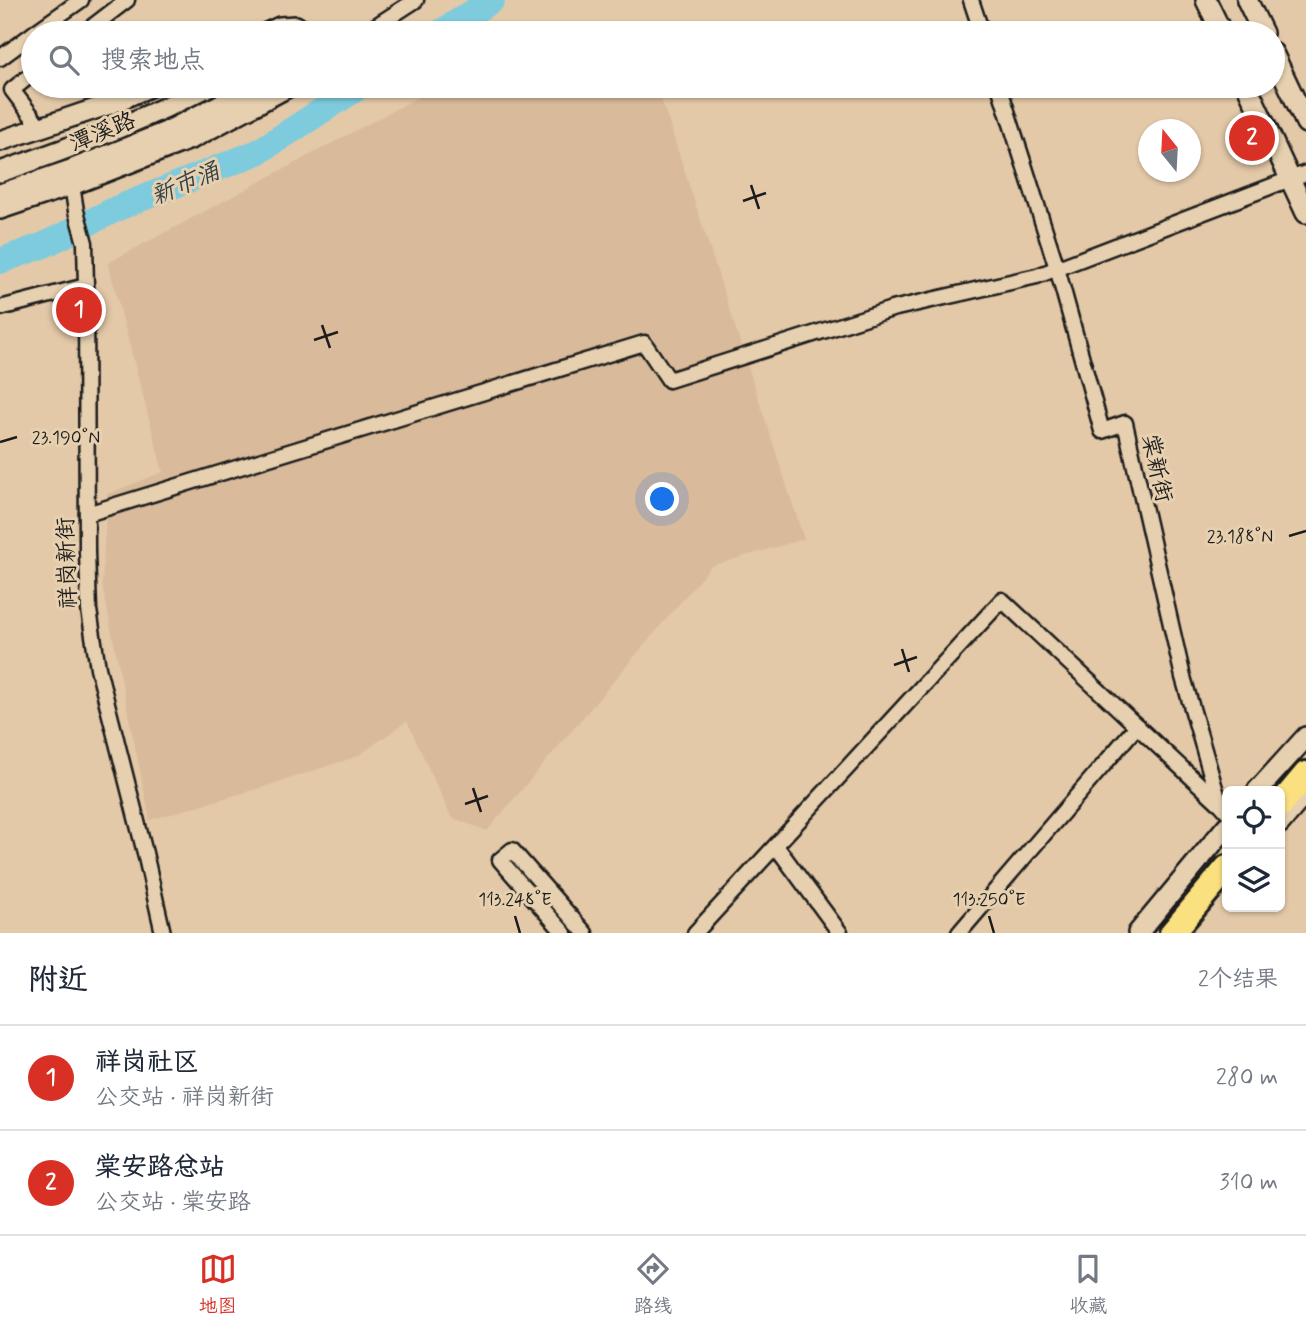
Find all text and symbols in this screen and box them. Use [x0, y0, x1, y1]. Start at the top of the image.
search box [21, 21, 1285, 98]
icon: search [45, 41, 83, 79]
text: 搜索地点 [101, 44, 205, 78]
street label: 潭溪路 [65, 106, 140, 160]
pin: 2 [1229, 112, 1275, 164]
north arrow [1138, 119, 1201, 182]
water label: 新市涌 [146, 156, 226, 213]
pin: 1 [56, 284, 102, 336]
text: 23.190°N [32, 426, 100, 450]
street label: 棠新街 [1134, 431, 1178, 505]
your location [645, 482, 679, 516]
street label: 祥岗新街 [51, 516, 85, 609]
text: 23.188°N [1207, 525, 1273, 549]
map controls [1222, 786, 1285, 912]
button: locate [1222, 786, 1285, 849]
button: layers [1222, 849, 1285, 912]
text: 113.248°E [478, 888, 552, 912]
text: 113.250°E [952, 888, 1026, 912]
text: 附近 [28, 961, 88, 1000]
text: 2个结果 [1198, 965, 1278, 995]
text: 祥岗社区 [95, 1046, 199, 1080]
text: 1 [46, 1063, 56, 1093]
text: 280 m [1216, 1063, 1278, 1093]
text: 公交站 · 祥岗新街 [95, 1083, 274, 1113]
text: 棠安路总站 [95, 1151, 225, 1185]
text: 2 [45, 1168, 57, 1198]
text: 310 m [1219, 1168, 1278, 1198]
text: 公交站 · 棠安路 [95, 1188, 251, 1218]
tab: 地图 [199, 1250, 237, 1319]
tab: 路线 [634, 1250, 672, 1319]
tab: 收藏 [1069, 1250, 1107, 1319]

